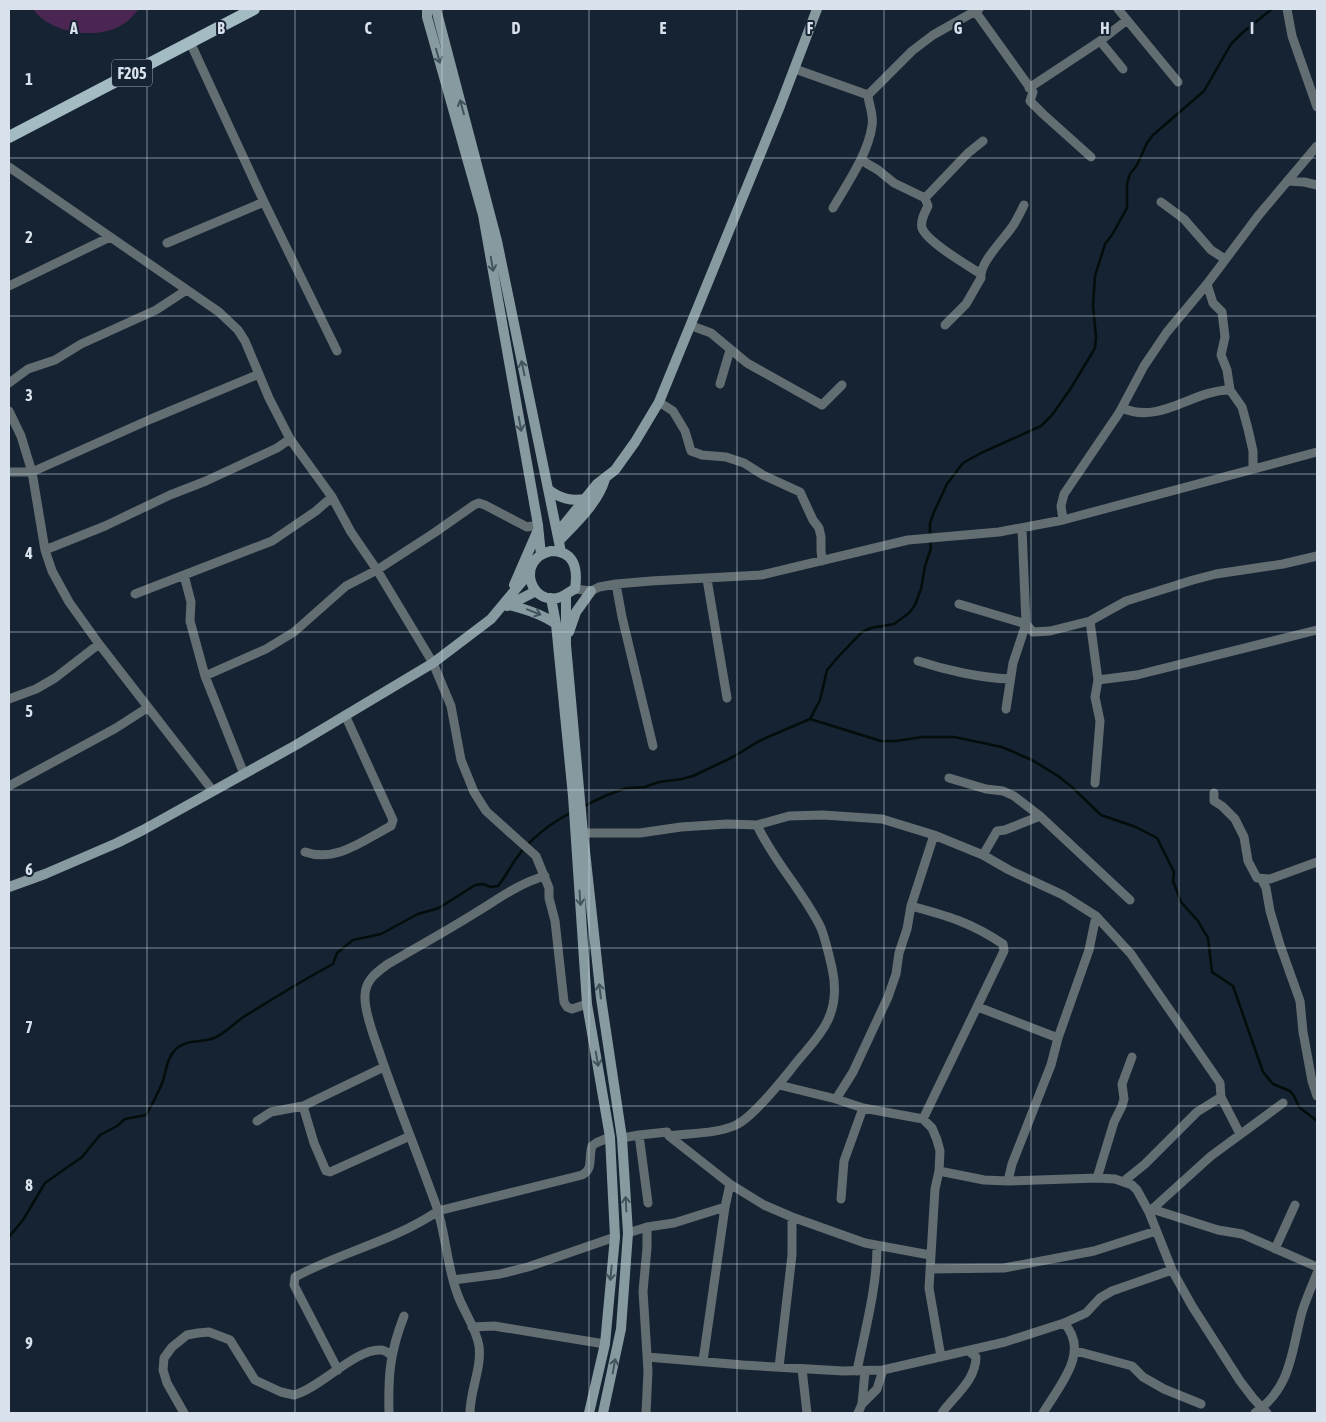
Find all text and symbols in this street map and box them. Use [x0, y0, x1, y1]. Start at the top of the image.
text: A [69, 19, 78, 37]
text: B [217, 19, 225, 37]
text: C [364, 19, 372, 37]
text: D [512, 19, 521, 37]
text: E [660, 19, 667, 37]
text: F [807, 19, 814, 37]
text: G [954, 19, 963, 37]
text: H [1100, 19, 1110, 37]
text: I [1250, 19, 1254, 37]
one-way arrow [433, 48, 443, 64]
road number: F205 [112, 59, 152, 86]
text: 1 [25, 70, 33, 88]
one-way arrow [456, 100, 466, 116]
text: 2 [25, 228, 33, 246]
one-way arrow [487, 255, 497, 271]
one-way arrow [518, 360, 528, 376]
text: 3 [25, 386, 33, 404]
one-way arrow [516, 415, 526, 431]
text: 4 [24, 544, 33, 562]
one-way arrow [526, 608, 541, 617]
text: 5 [25, 702, 33, 720]
text: 6 [25, 860, 33, 878]
one-way arrow [575, 889, 584, 905]
one-way arrow [595, 983, 605, 999]
text: 7 [25, 1018, 33, 1036]
one-way arrow [592, 1051, 602, 1067]
text: 8 [25, 1176, 33, 1194]
one-way arrow [621, 1196, 630, 1212]
one-way arrow [607, 1264, 616, 1280]
text: 9 [25, 1334, 33, 1352]
one-way arrow [610, 1358, 619, 1374]

